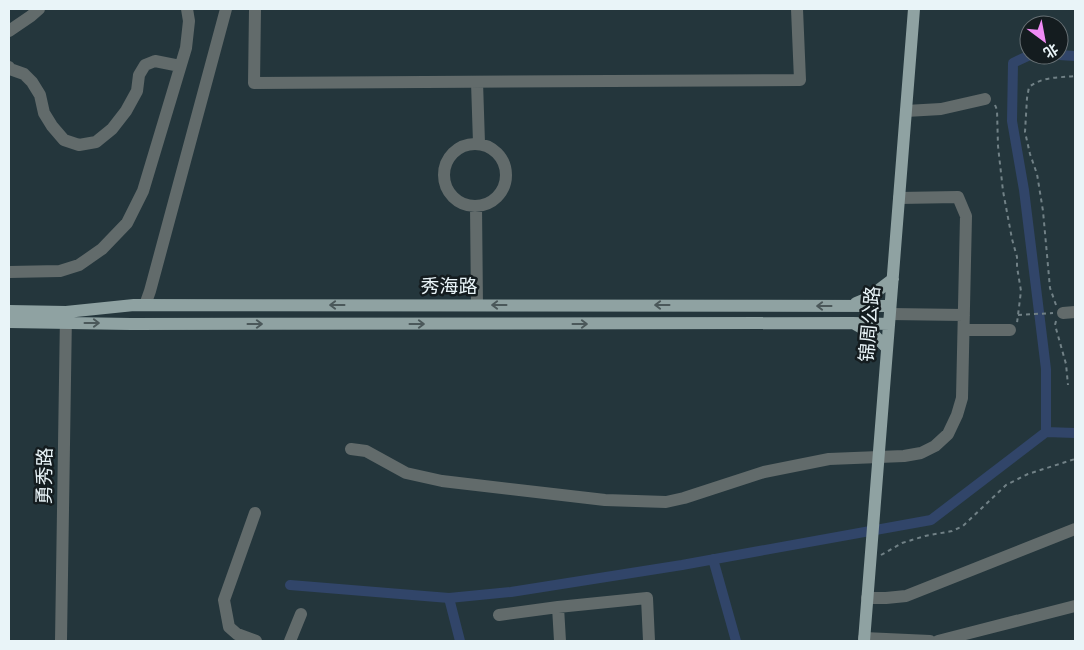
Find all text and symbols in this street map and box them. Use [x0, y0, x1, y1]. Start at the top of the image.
north arrow [1019, 15, 1069, 65]
text: 北 [1040, 40, 1061, 62]
street label: 秀海路 [420, 276, 478, 298]
street label: 锦周公路 [856, 285, 884, 363]
one-way arrow [329, 300, 345, 310]
one-way arrow [491, 300, 508, 310]
one-way arrow [654, 300, 670, 310]
one-way arrow [816, 301, 832, 311]
one-way arrow [84, 318, 100, 328]
one-way arrow [246, 319, 263, 329]
one-way arrow [409, 319, 425, 329]
one-way arrow [572, 319, 588, 329]
street label: 勇秀路 [34, 447, 56, 505]

